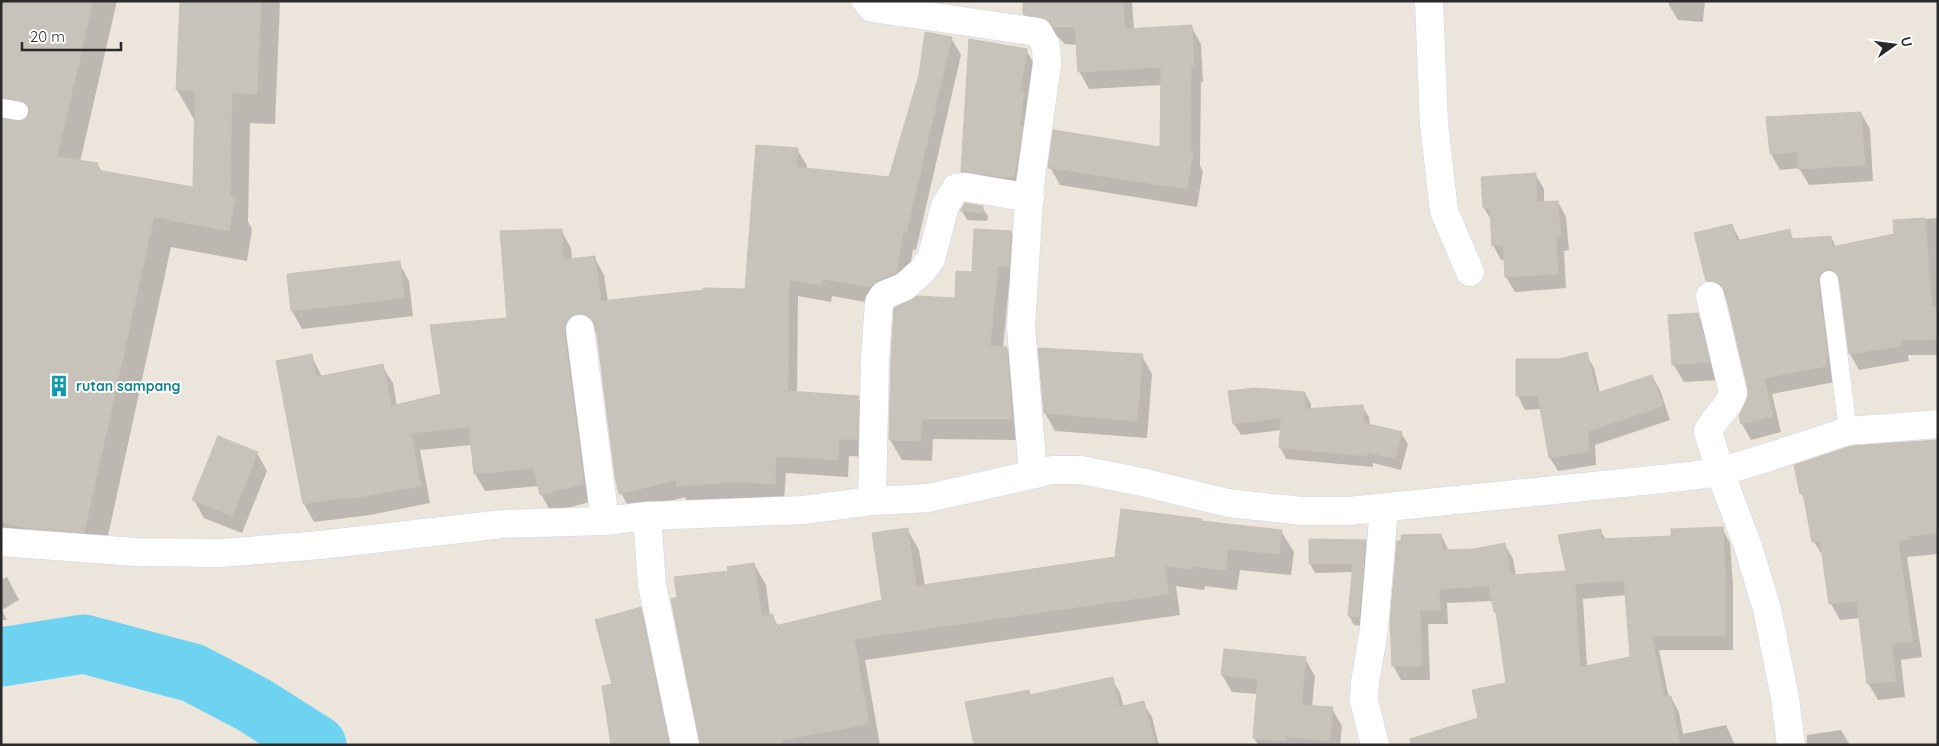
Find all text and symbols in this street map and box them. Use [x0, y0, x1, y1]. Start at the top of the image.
scale bar [22, 20, 121, 52]
north arrow [1869, 20, 1919, 70]
text: 20 m [30, 27, 65, 46]
text: U [1897, 35, 1917, 49]
building icon: rutan sampang [46, 373, 72, 399]
place label: rutan sampang [76, 377, 181, 395]

